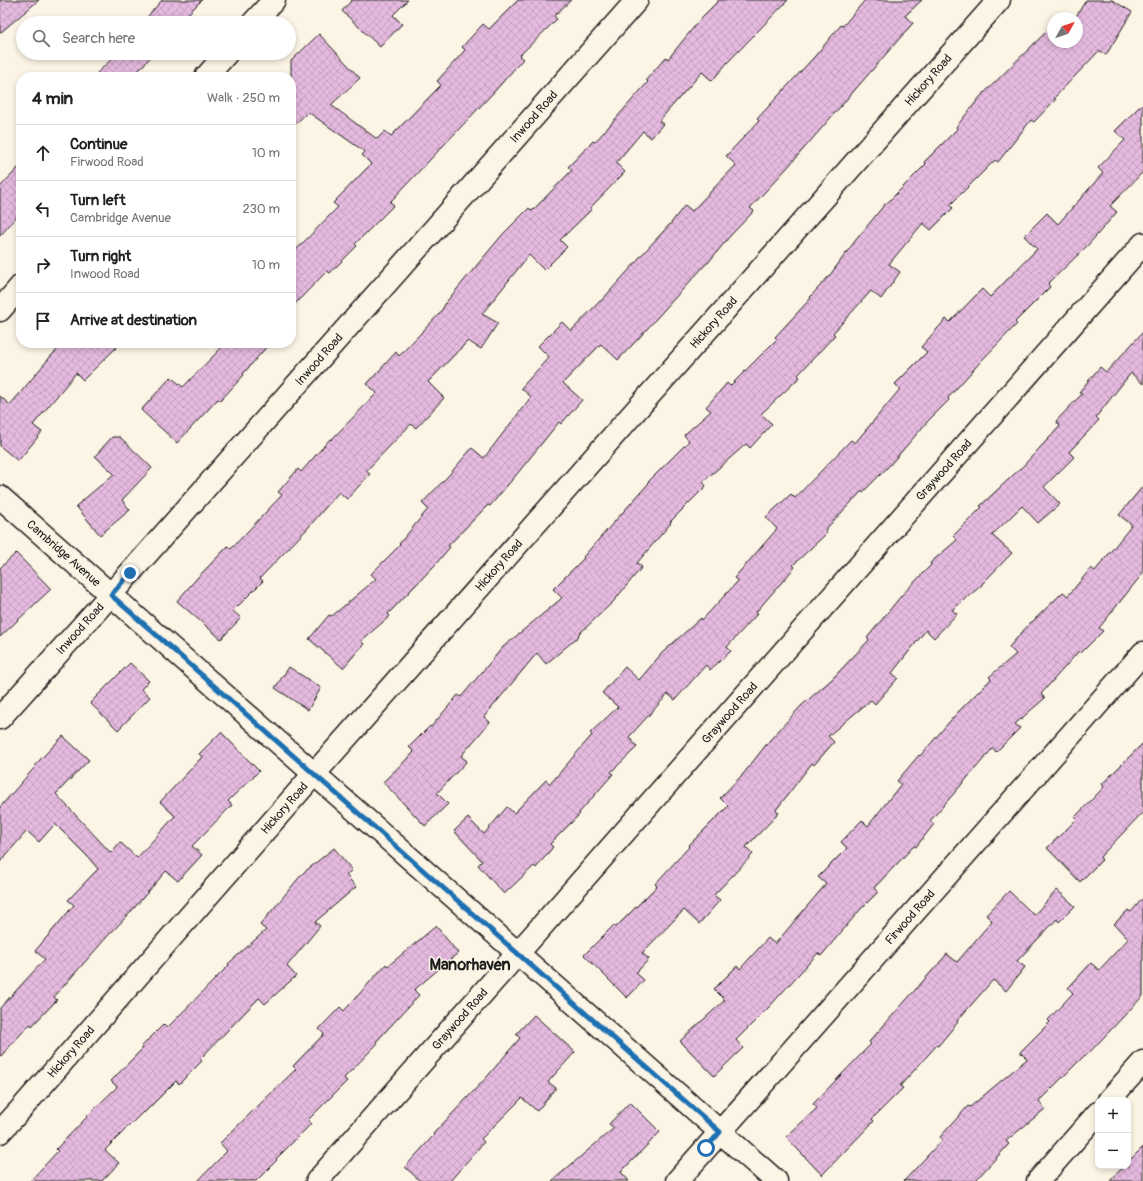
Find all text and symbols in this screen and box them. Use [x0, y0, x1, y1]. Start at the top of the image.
north arrow [1047, 12, 1083, 48]
search box [16, 16, 296, 60]
icon: search [30, 27, 52, 49]
text: Search here [62, 29, 135, 48]
street label: Hickory Road [902, 51, 956, 109]
text: 4 min [32, 88, 73, 109]
street label: Inwood Road [507, 88, 561, 146]
text: Walk · 250 m [207, 90, 280, 106]
text: Continue [70, 135, 128, 154]
icon: ahead [32, 142, 54, 164]
text: 10 m [252, 145, 280, 161]
text: Firwood Road [70, 154, 144, 170]
text: Turn left [70, 191, 126, 210]
icon: left [32, 198, 54, 220]
text: 230 m [243, 201, 280, 217]
text: Cambridge Avenue [70, 210, 171, 226]
text: Turn right [70, 247, 131, 266]
icon: right [32, 254, 54, 276]
text: 10 m [252, 257, 280, 273]
text: Inwood Road [70, 266, 140, 282]
street label: Hickory Road [687, 294, 741, 352]
icon: arrive [32, 310, 54, 332]
text: Arrive at destination [70, 311, 197, 330]
street label: Inwood Road [292, 330, 346, 389]
street label: Graywood Road [913, 436, 976, 504]
street label: Cambridge Avenue [23, 517, 103, 590]
street label: Hickory Road [472, 536, 526, 595]
route end [121, 564, 139, 582]
street label: Inwood Road [53, 600, 108, 658]
street label: Graywood Road [699, 679, 761, 747]
street label: Hickory Road [258, 779, 312, 838]
street label: Firwood Road [882, 887, 939, 948]
district label: Manorhaven [430, 955, 510, 975]
street label: Graywood Road [429, 985, 492, 1053]
street label: Hickory Road [45, 1023, 98, 1081]
map controls [1095, 1097, 1131, 1169]
button: + [1095, 1097, 1131, 1133]
button: − [1095, 1133, 1131, 1169]
route start [697, 1139, 715, 1157]

